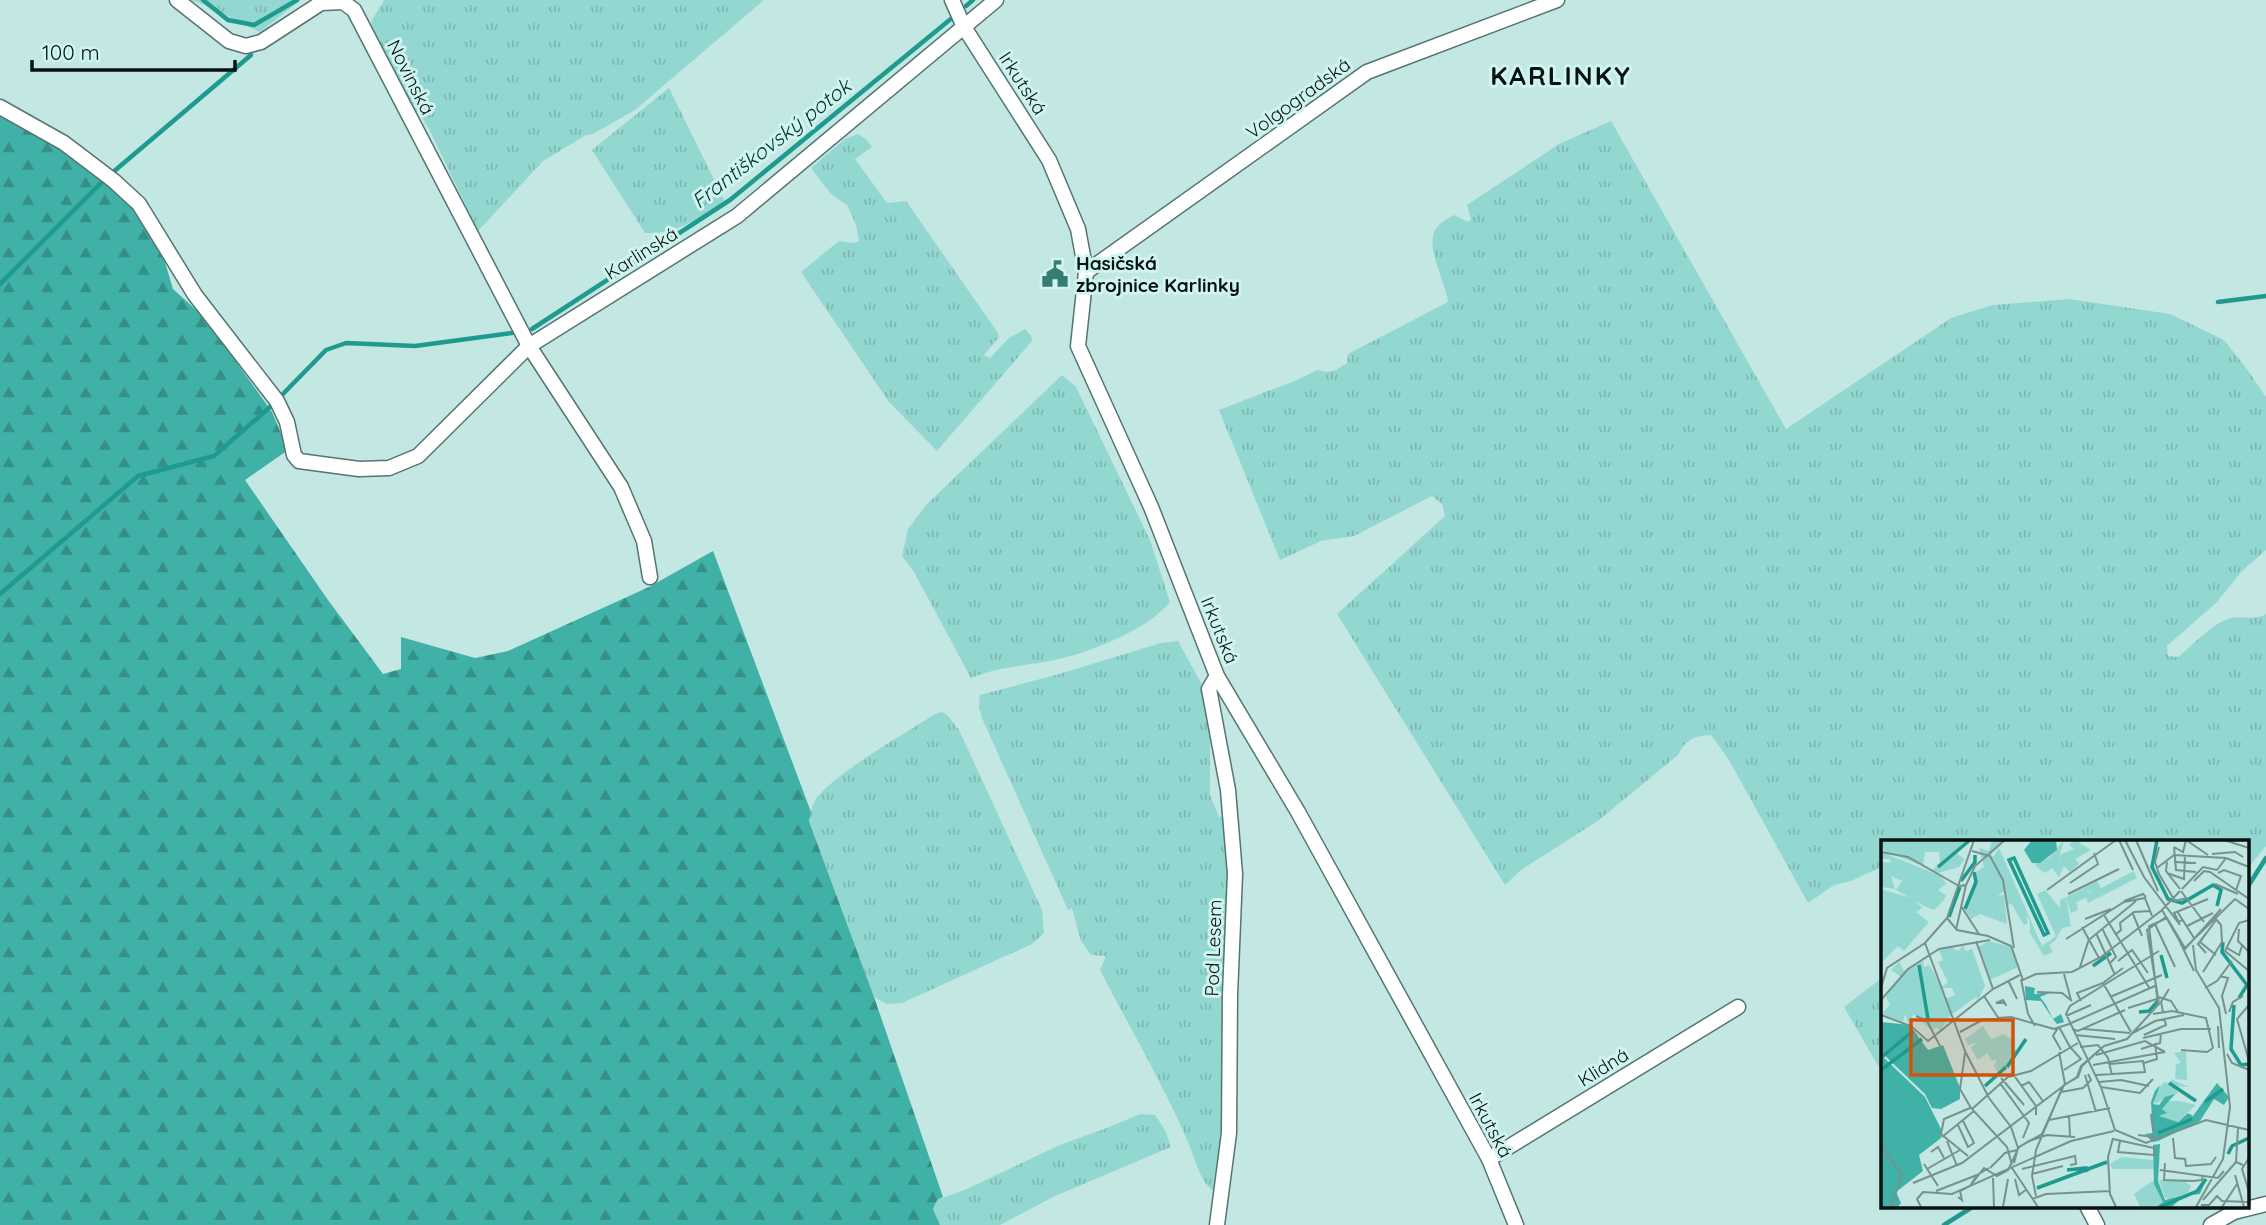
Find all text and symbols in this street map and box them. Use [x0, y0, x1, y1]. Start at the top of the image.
scale bar [32, 28, 234, 72]
street label: Novinská [382, 36, 440, 118]
text: 100 m [42, 39, 100, 65]
street label: Irkutská [994, 47, 1052, 119]
street label: Volgogradská [1241, 52, 1355, 144]
district label: KARLINKY [1490, 59, 1632, 92]
water label: Františkovský potok [686, 72, 857, 213]
street label: Karlinská [600, 221, 682, 285]
place label: Hasičská zbrojnice Karlinky [1076, 251, 1240, 297]
public building icon: Hasičská zbrojnice Karlinky [1040, 259, 1070, 289]
street label: Irkutská [1196, 593, 1244, 667]
inset map [1881, 840, 2248, 1208]
street label: Pod Lesem [1199, 899, 1227, 997]
street label: Klidná [1573, 1042, 1633, 1092]
street label: Irkutská [1464, 1088, 1518, 1162]

